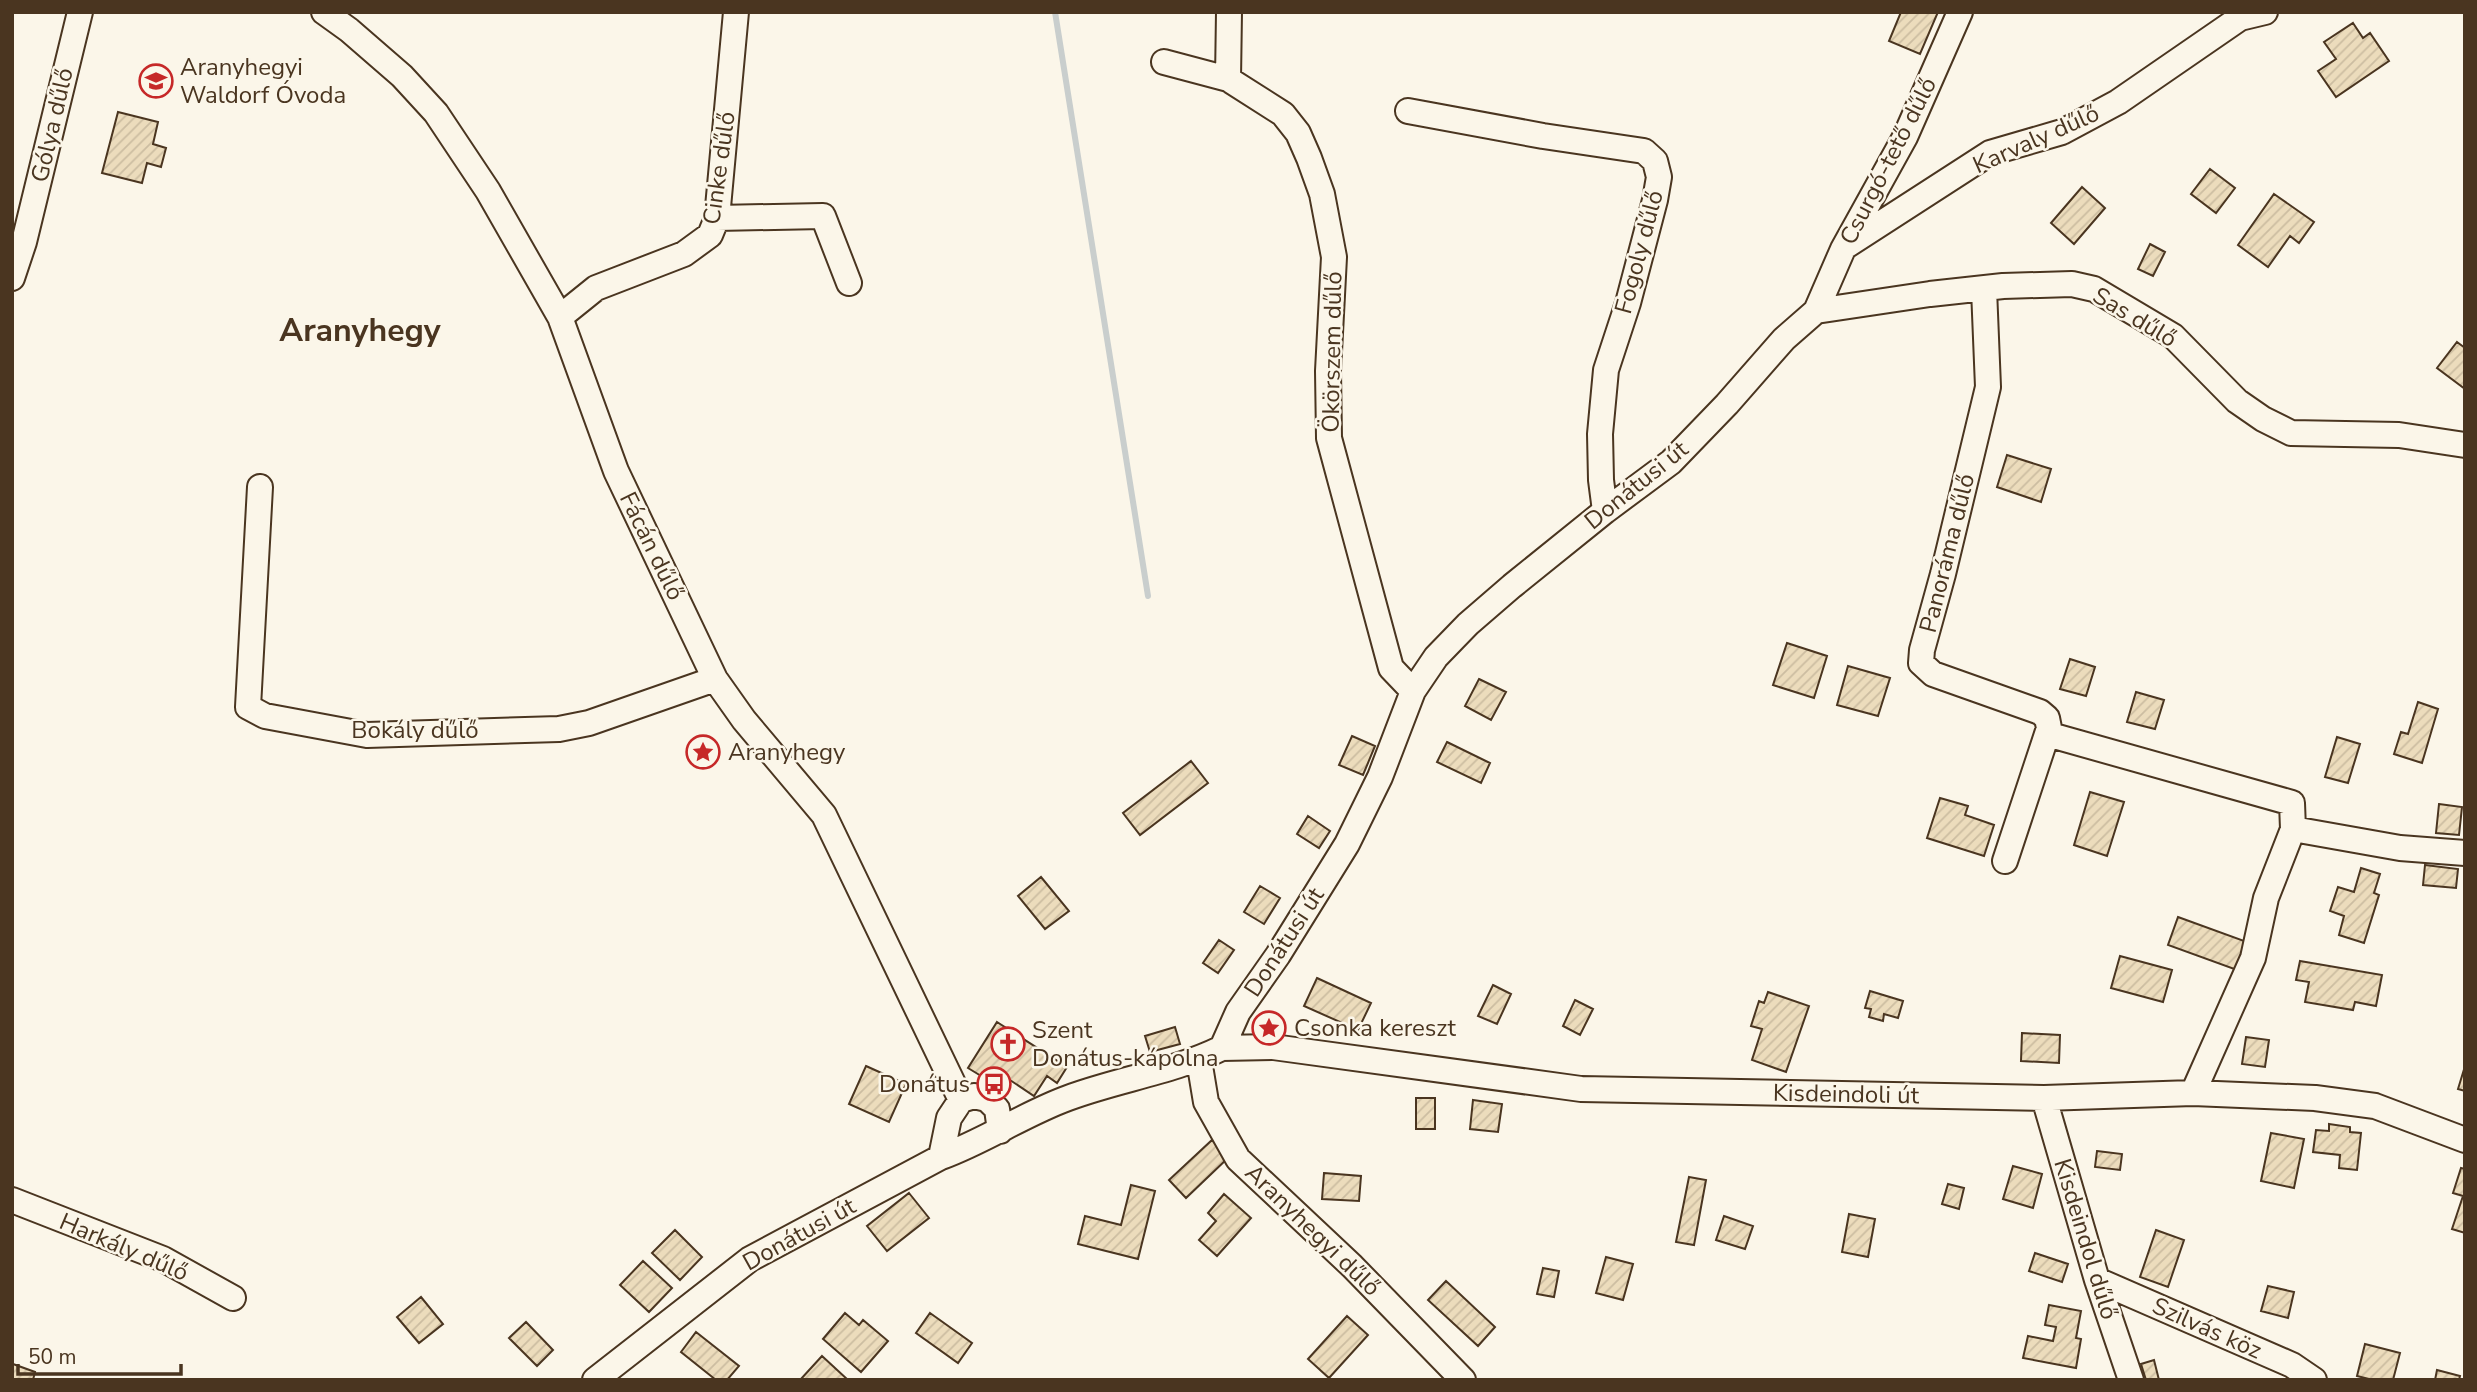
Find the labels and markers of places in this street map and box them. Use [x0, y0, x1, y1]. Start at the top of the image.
place label: Aranyhegyi Waldorf Óvoda [180, 51, 346, 111]
school or university icon: Aranyhegyi Waldorf Óvoda [137, 62, 175, 100]
place icon: Aranyhegy [684, 733, 722, 771]
place label: Aranyhegy [728, 736, 846, 768]
place icon: Csonka kereszt [1250, 1009, 1288, 1047]
place label: Csonka kereszt [1294, 1012, 1456, 1044]
place label: Szent Donátus-kápolna [1032, 1014, 1218, 1074]
church icon: Szent Donátus-kápolna [989, 1025, 1027, 1063]
bus stop icon: Donátus [975, 1065, 1013, 1103]
place label: Donátus [879, 1068, 970, 1100]

